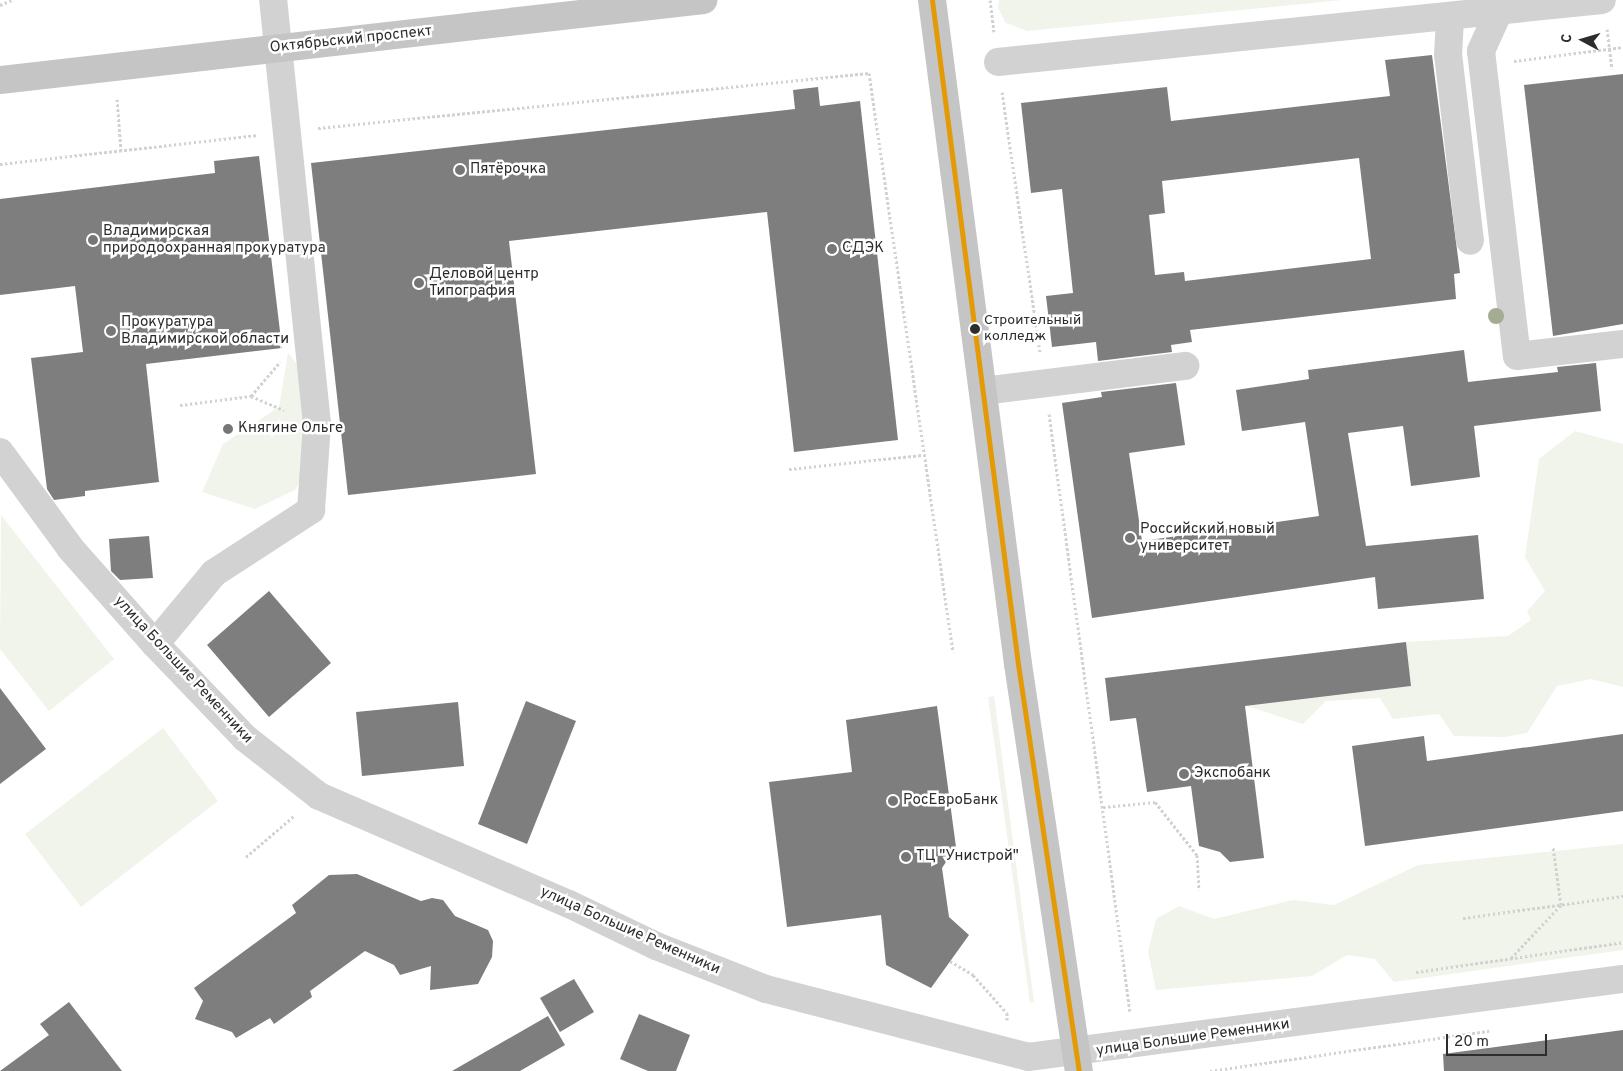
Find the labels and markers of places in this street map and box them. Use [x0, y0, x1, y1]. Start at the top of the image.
place label: Пятёрочка [470, 161, 546, 179]
marker: Пятёрочка [454, 164, 466, 176]
place label: Владимирская природоохранная прокуратура [103, 222, 326, 257]
marker: Владимирская природоохранная прокуратура [87, 234, 99, 246]
place label: СДЭК [842, 240, 884, 258]
marker: СДЭК [826, 243, 838, 255]
place label: Деловой центр Типография [429, 265, 539, 300]
marker: Деловой центр Типография [413, 277, 425, 289]
place label: Прокуратура Владимирской области [121, 313, 289, 348]
place label: Строительный колледж [984, 313, 1081, 346]
marker: Строительный колледж [970, 324, 980, 334]
marker: Прокуратура Владимирской области [105, 325, 117, 337]
place label: Княгине Ольге [238, 420, 343, 438]
marker: Княгине Ольге [222, 423, 234, 435]
place label: Российский новый университет [1140, 520, 1275, 555]
marker: Российский новый университет [1124, 532, 1136, 544]
place label: Экспобанк [1194, 765, 1271, 783]
marker: Экспобанк [1178, 768, 1190, 780]
place label: РосЕвроБанк [903, 792, 998, 810]
marker: РосЕвроБанк [887, 795, 899, 807]
place label: ТЦ "Унистрой" [916, 848, 1019, 866]
marker: ТЦ "Унистрой" [900, 851, 912, 863]

